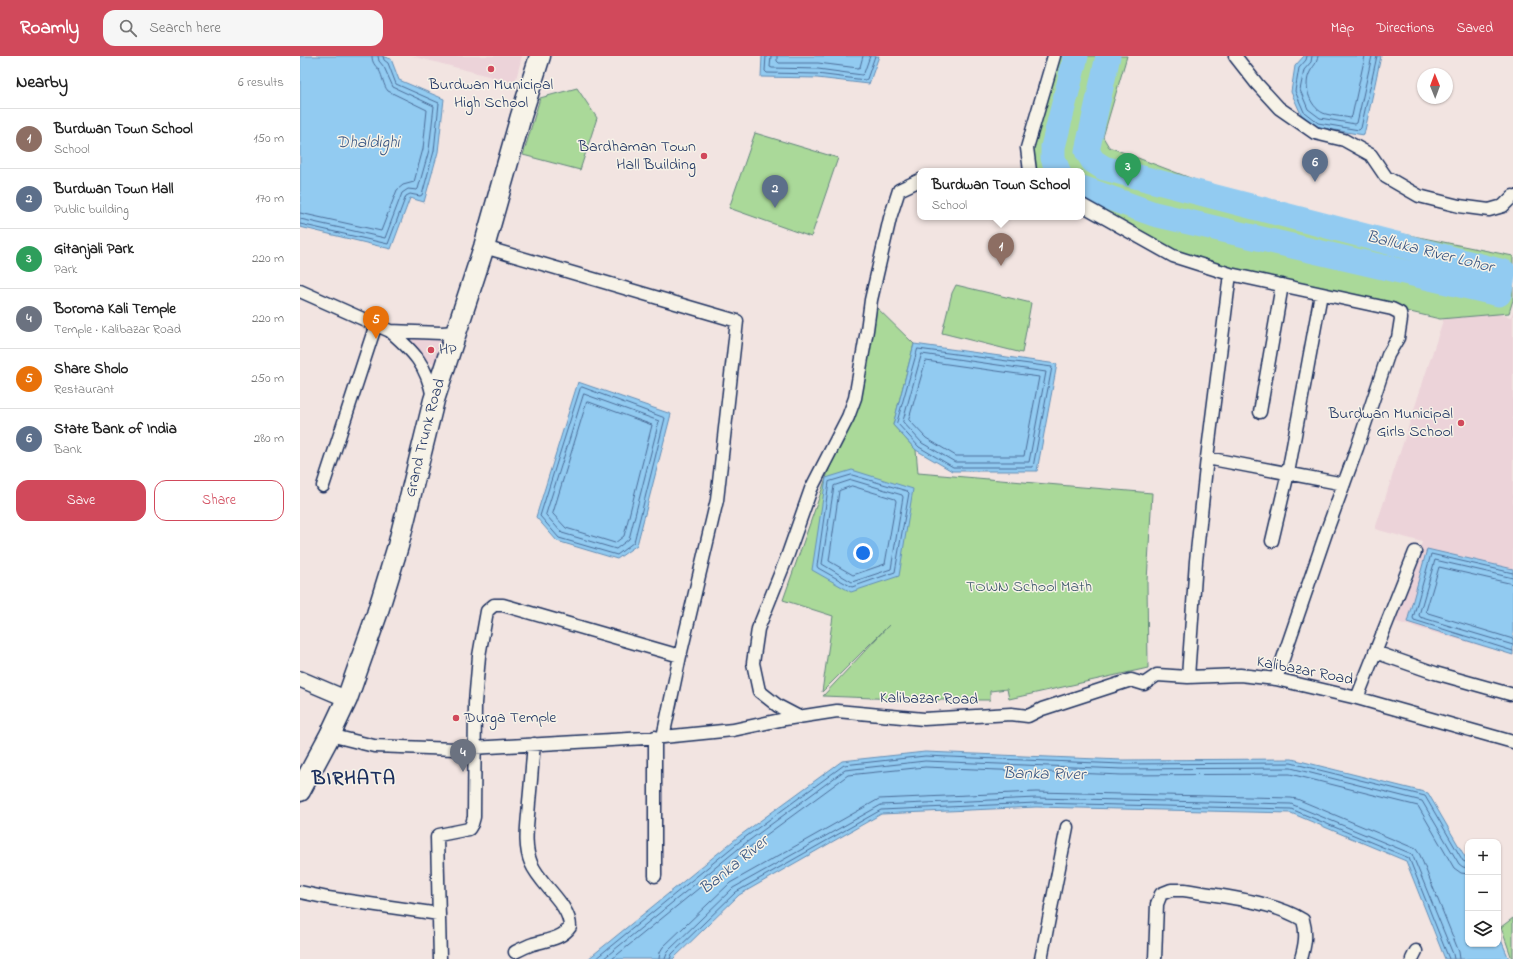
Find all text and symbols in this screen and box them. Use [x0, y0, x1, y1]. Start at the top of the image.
search box [103, 10, 383, 46]
text: Roamly [20, 15, 79, 42]
icon: search [117, 17, 139, 39]
text: Search here [149, 17, 221, 39]
text: Map [1331, 18, 1354, 39]
text: Directions [1376, 18, 1434, 39]
text: Saved [1456, 18, 1493, 39]
marker: Burdwan Municipal High School [486, 64, 496, 74]
north arrow [1417, 68, 1453, 104]
text: Nearby [16, 70, 68, 95]
text: 6 results [238, 73, 284, 92]
place label: Burdwan Municipal High School [428, 73, 554, 115]
text: Burdwan Town School [54, 118, 193, 140]
text: 1 [27, 129, 31, 148]
text: 150 m [253, 129, 284, 148]
water label: Dhaldighi [336, 130, 402, 156]
place label: Bardhaman Town Hall Building [577, 135, 696, 177]
text: School [54, 140, 90, 159]
pin: 6 [1302, 149, 1328, 182]
marker: Bardhaman Town Hall Building [699, 151, 709, 161]
pin: 3 [1115, 153, 1141, 186]
popup [917, 168, 1085, 220]
text: Burdwan Town School [932, 174, 1070, 196]
pin: 2 [762, 175, 788, 208]
text: Burdwan Town Hall [54, 178, 173, 200]
text: 2 [26, 189, 32, 208]
text: 170 m [256, 189, 284, 208]
text: School [932, 196, 967, 215]
text: Public building [54, 200, 129, 219]
water label: Balluka River Lohor [1364, 224, 1499, 281]
pin: 1 [988, 233, 1014, 266]
text: Gitanjali Park [54, 238, 134, 260]
text: 3 [26, 249, 32, 268]
text: 220 m [252, 249, 284, 268]
text: Park [54, 260, 78, 279]
text: Boroma Kali Temple [54, 298, 176, 320]
pin: 5 [363, 306, 389, 339]
text: 4 [26, 309, 32, 328]
text: 220 m [252, 309, 284, 328]
text: Temple · Kalibazar Road [54, 320, 181, 339]
place label: HP [439, 338, 457, 362]
marker: HP [426, 345, 436, 355]
text: Share Sholo [54, 358, 128, 380]
text: 5 [25, 369, 33, 388]
text: 250 m [251, 369, 284, 388]
street label: Grand Trunk Road [398, 376, 452, 500]
text: Restaurant [54, 380, 114, 399]
place label: Burdwan Municipal Girls School [1328, 402, 1453, 444]
text: State Bank of India [54, 418, 177, 440]
marker: Burdwan Municipal Girls School [1456, 418, 1466, 428]
text: 6 [26, 429, 32, 448]
text: 280 m [254, 429, 284, 448]
text: Bank [54, 440, 82, 459]
button: Save [16, 480, 146, 521]
button: Share [154, 480, 284, 521]
your location [853, 543, 873, 563]
park label: TOWN School Math [966, 575, 1092, 599]
street label: Kalibazar Road [1255, 650, 1355, 692]
street label: Kalibazar Road [880, 686, 978, 712]
place label: Durga Temple [463, 706, 557, 730]
marker: Durga Temple [451, 713, 461, 723]
pin: 4 [450, 739, 476, 772]
water label: Banka River [1003, 761, 1088, 787]
district label: BIRHATA [311, 765, 396, 794]
water label: Banka River [694, 828, 776, 901]
map controls [1465, 839, 1501, 947]
button: + [1465, 839, 1501, 875]
button: − [1465, 875, 1501, 911]
button: layers [1465, 911, 1501, 947]

